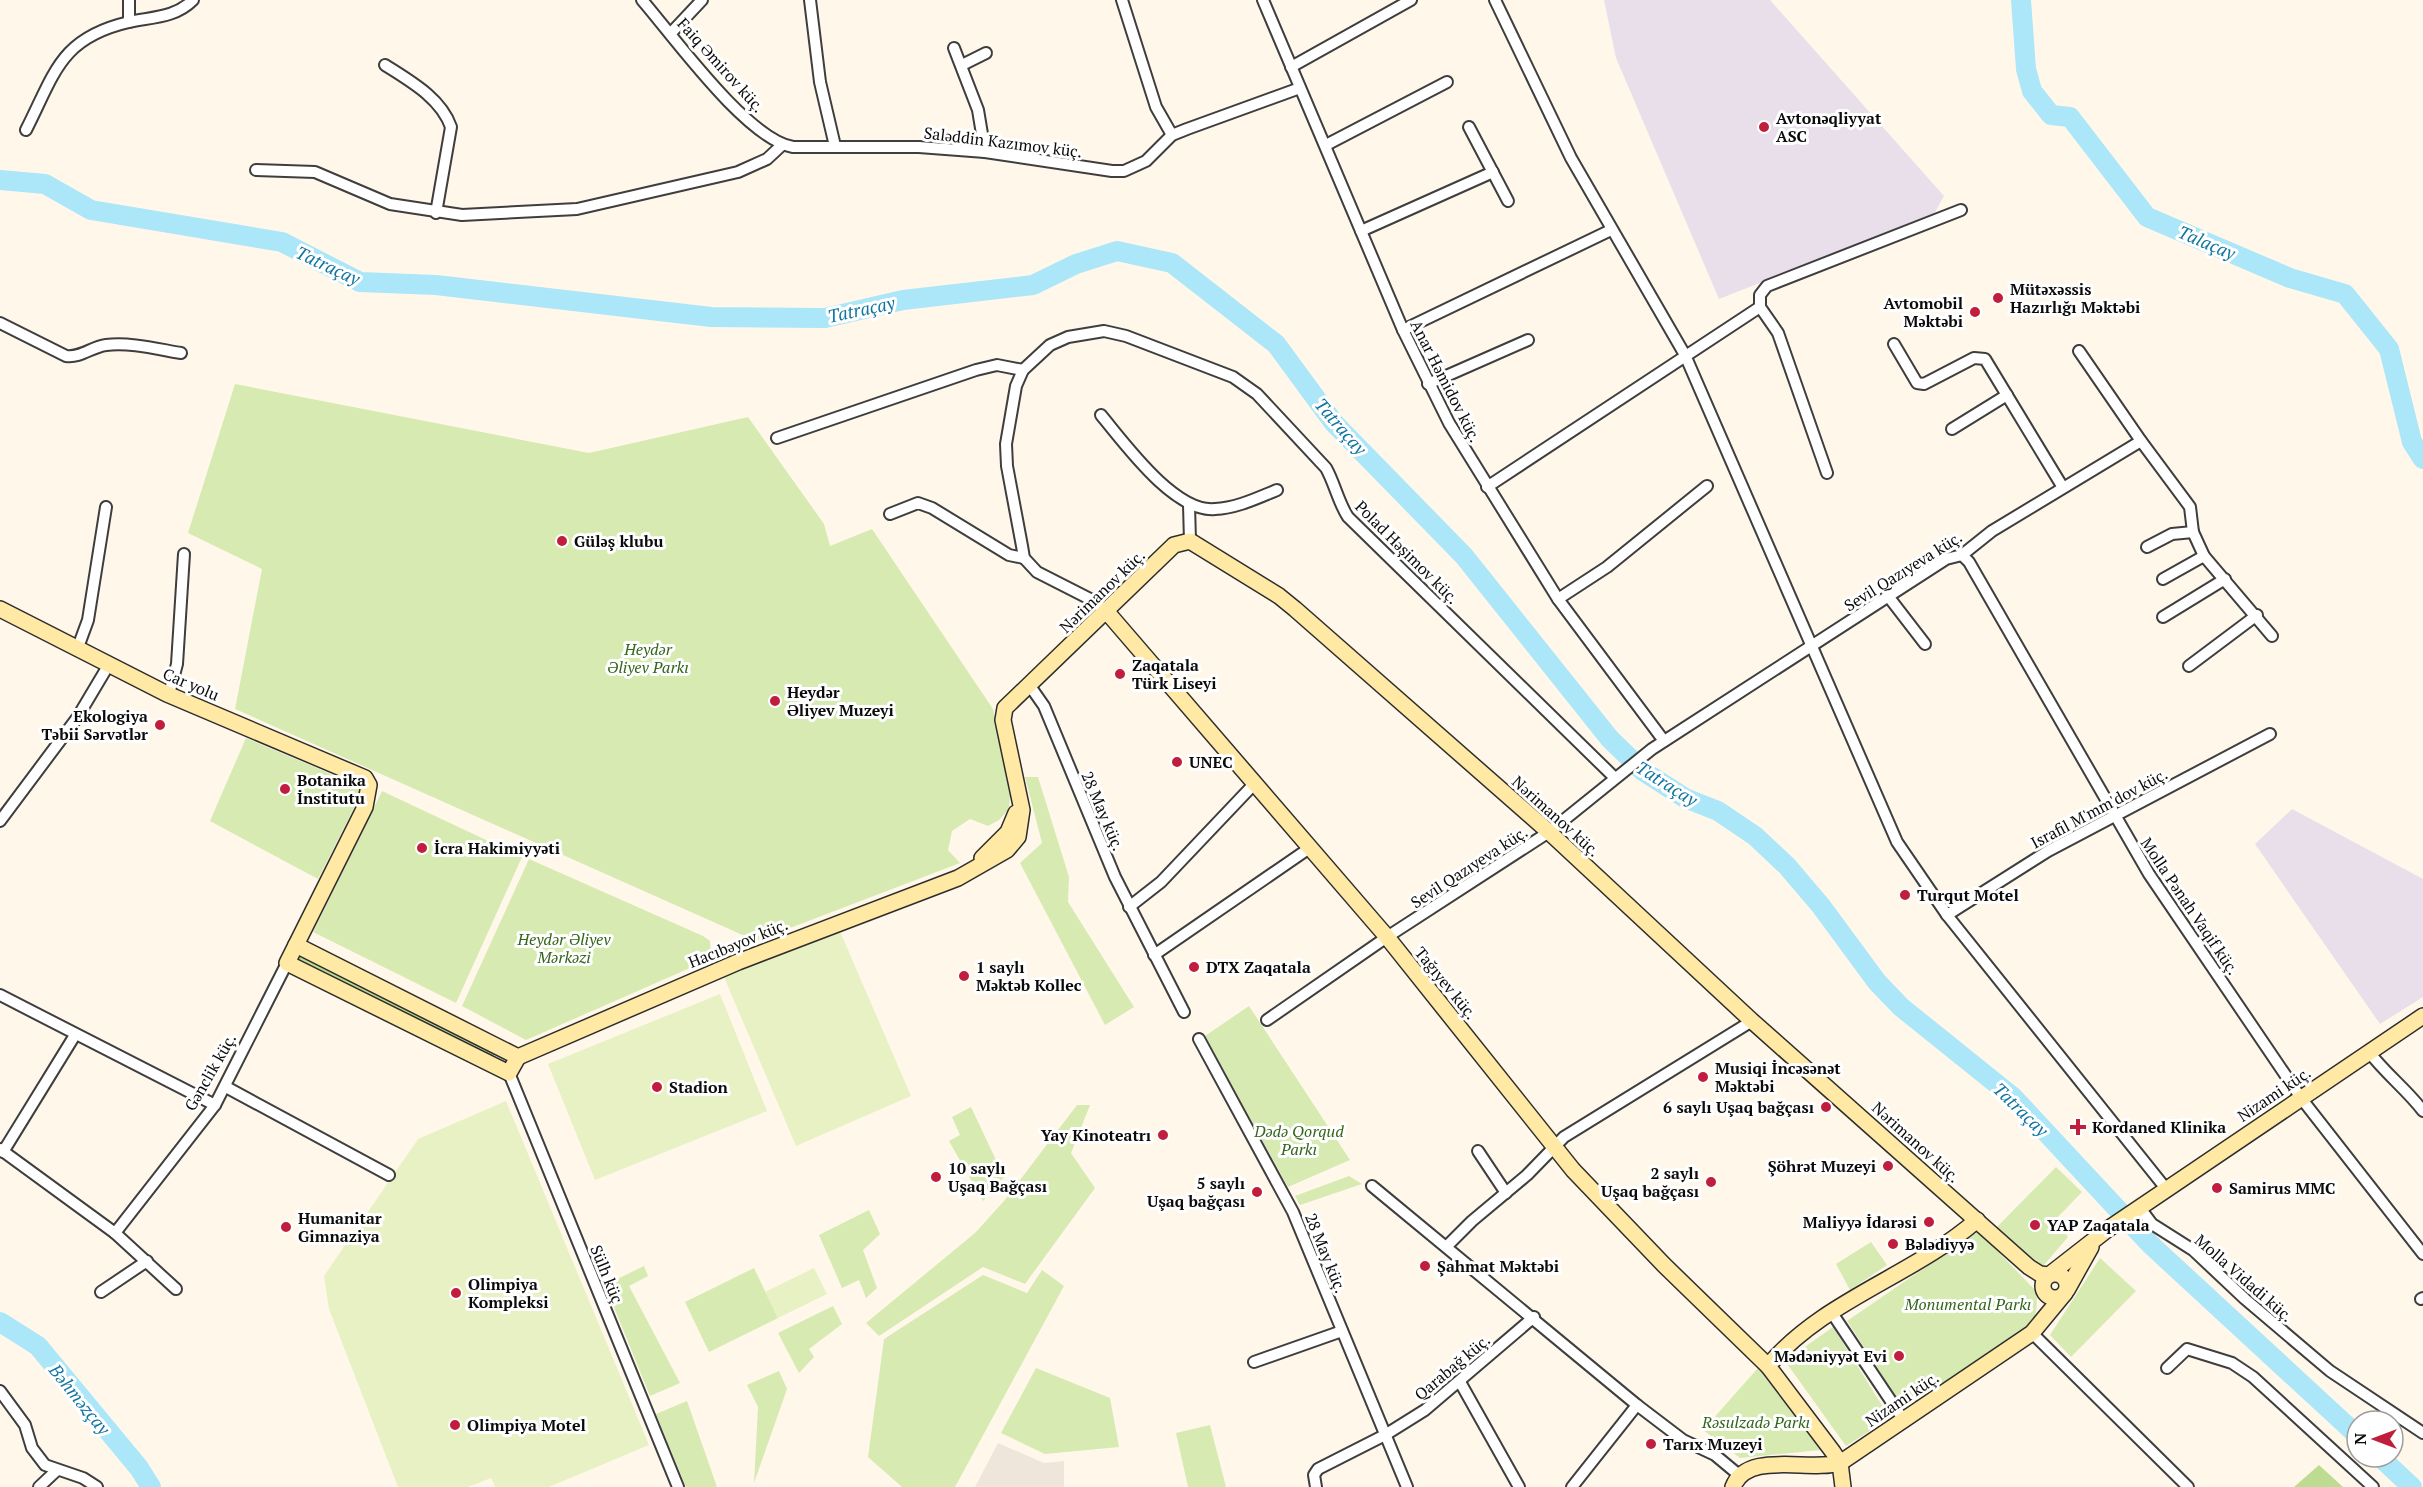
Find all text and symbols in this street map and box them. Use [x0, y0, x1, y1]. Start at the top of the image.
street label: Faiq Əmirov küç. [673, 13, 769, 117]
place label: Avtonəqliyyat ASC [1776, 107, 1882, 147]
marker: Avtonəqliyyat ASC [1757, 120, 1771, 134]
street label: Saləddin Kazımov küç. [923, 121, 1083, 163]
water label: Talaçay [2175, 219, 2240, 265]
water label: Tatraçay [292, 240, 365, 291]
place label: Mütəxəssis Hazırlığı Məktəbi [2010, 278, 2140, 318]
water label: Tatraçay [825, 290, 898, 328]
marker: Mütəxəssis Hazırlığı Məktəbi [1991, 291, 2005, 305]
place label: Avtomobil Məktəbi [1884, 292, 1963, 332]
marker: Avtomobil Məktəbi [1968, 305, 1982, 319]
street label: Anar Həmidov küç. [1406, 316, 1486, 446]
water label: Tatraçay [1310, 392, 1373, 460]
street label: Polad Həşimov küç. [1350, 495, 1464, 609]
street label: Sevil Qazıyeva küç. [1840, 526, 1966, 616]
place label: Güləş klubu [574, 530, 663, 552]
marker: Güləş klubu [555, 534, 569, 548]
street label: Nərimanov küç. [1054, 545, 1150, 637]
park label: Heydər Əliyev Parkı [607, 638, 689, 678]
place label: Zaqatala Türk Liseyi [1132, 654, 1217, 694]
street label: Car yolu [160, 662, 222, 706]
marker: Zaqatala Türk Liseyi [1113, 667, 1127, 681]
place label: Heydər Əliyev Muzeyi [787, 681, 894, 721]
marker: Heydər Əliyev Muzeyi [768, 694, 782, 708]
place label: Ekologiya Təbii Sərvətlər [41, 705, 148, 745]
marker: Ekologiya Təbii Sərvətlər [153, 718, 167, 732]
place label: UNEC [1189, 751, 1233, 773]
marker: UNEC [1170, 755, 1184, 769]
water label: Tatraçay [1632, 755, 1703, 812]
street label: Israfil M'mm'dov küç. [2027, 763, 2171, 853]
street label: 28 May küç. [1076, 768, 1130, 854]
place label: Botanika İnstitutu [297, 769, 366, 809]
street label: Nərimanov küç. [1507, 771, 1605, 861]
marker: Botanika İnstitutu [278, 782, 292, 796]
street label: Sevil Qazıyeva küç. [1406, 821, 1532, 913]
street label: Molla Pənah Vaqif küç. [2136, 833, 2244, 979]
place label: İcra Hakimiyyəti [434, 837, 560, 859]
marker: İcra Hakimiyyəti [415, 841, 429, 855]
place label: Turqut Motel [1917, 884, 2019, 906]
marker: Turqut Motel [1898, 888, 1912, 902]
street label: Hacıbəyov küç. [685, 913, 791, 973]
park label: Heydər Əliyev Mərkəzi [516, 928, 611, 968]
street label: Tağıyev küç. [1410, 942, 1482, 1024]
place label: 1 saylı Məktəb Kollec [976, 956, 1082, 996]
place label: DTX Zaqatala [1206, 956, 1311, 978]
marker: DTX Zaqatala [1187, 960, 1201, 974]
marker: 1 saylı Məktəb Kollec [957, 969, 971, 983]
street label: Gənclik küç. [179, 1029, 241, 1115]
place label: Musiqi İncəsənət Məktəbi [1715, 1057, 1841, 1097]
street label: Nizami küç. [2233, 1061, 2315, 1127]
marker: Musiqi İncəsənət Məktəbi [1696, 1070, 1710, 1084]
place label: Stadion [669, 1076, 729, 1098]
water label: Tatraçay [1988, 1077, 2054, 1142]
marker: Stadion [650, 1080, 664, 1094]
place label: 6 saylı Uşaq bağçası [1663, 1096, 1814, 1118]
street label: Nərimanov küç. [1867, 1097, 1965, 1187]
marker: 6 saylı Uşaq bağçası [1819, 1100, 1833, 1114]
place label: Kordaned Klinika [2092, 1116, 2226, 1138]
marker: Kordaned Klinika [2069, 1118, 2087, 1136]
park label: Dədə Qorqud Parkı [1253, 1120, 1344, 1160]
place label: Yay Kinoteatrı [1041, 1124, 1151, 1146]
marker: Yay Kinoteatrı [1156, 1128, 1170, 1142]
place label: Şöhrət Muzeyi [1768, 1155, 1876, 1177]
place label: 10 saylı Uşaq Bağçası [948, 1157, 1047, 1197]
marker: Şöhrət Muzeyi [1881, 1159, 1895, 1173]
place label: 2 saylı Uşaq bağçası [1601, 1162, 1699, 1202]
marker: 10 saylı Uşaq Bağçası [929, 1170, 943, 1184]
place label: 5 saylı Uşaq bağçası [1147, 1172, 1245, 1212]
marker: 2 saylı Uşaq bağçası [1704, 1175, 1718, 1189]
place label: Samirus MMC [2229, 1177, 2336, 1199]
marker: Samirus MMC [2210, 1181, 2224, 1195]
marker: 5 saylı Uşaq bağçası [1250, 1185, 1264, 1199]
place label: Humanitar Gimnaziya [298, 1207, 382, 1247]
street label: 28 May küç. [1300, 1210, 1352, 1296]
place label: Maliyyə İdarəsi [1803, 1211, 1917, 1233]
place label: YAP Zaqatala [2047, 1214, 2150, 1236]
marker: Maliyyə İdarəsi [1922, 1215, 1936, 1229]
marker: YAP Zaqatala [2028, 1218, 2042, 1232]
marker: Humanitar Gimnaziya [279, 1220, 293, 1234]
street label: Molla Vidadi küç. [2190, 1229, 2298, 1327]
place label: Bələdiyyə [1905, 1233, 1974, 1255]
marker: Bələdiyyə [1886, 1237, 1900, 1251]
street label: Sülh küç [585, 1242, 629, 1306]
place label: Şahmat Məktəbi [1437, 1255, 1559, 1277]
marker: Şahmat Məktəbi [1418, 1259, 1432, 1273]
place label: Olimpiya Kompleksi [468, 1273, 548, 1313]
marker: Olimpiya Kompleksi [449, 1286, 463, 1300]
park label: Monumental Parkı [1904, 1293, 2031, 1315]
street label: Qarabağ küç. [1409, 1329, 1495, 1405]
place label: Mədəniyyət Evi [1774, 1345, 1887, 1367]
marker: Mədəniyyət Evi [1892, 1349, 1906, 1363]
water label: Bəhməzçay [43, 1358, 116, 1440]
street label: Nizami küç. [1861, 1366, 1943, 1432]
north arrow [2345, 1409, 2405, 1469]
park label: Rəsulzadə Parkı [1701, 1411, 1810, 1433]
place label: Olimpiya Motel [467, 1414, 586, 1436]
marker: Olimpiya Motel [448, 1418, 462, 1432]
place label: Tarıx Muzeyi [1663, 1433, 1763, 1455]
text: N [2349, 1433, 2371, 1445]
marker: Tarıx Muzeyi [1644, 1437, 1658, 1451]

